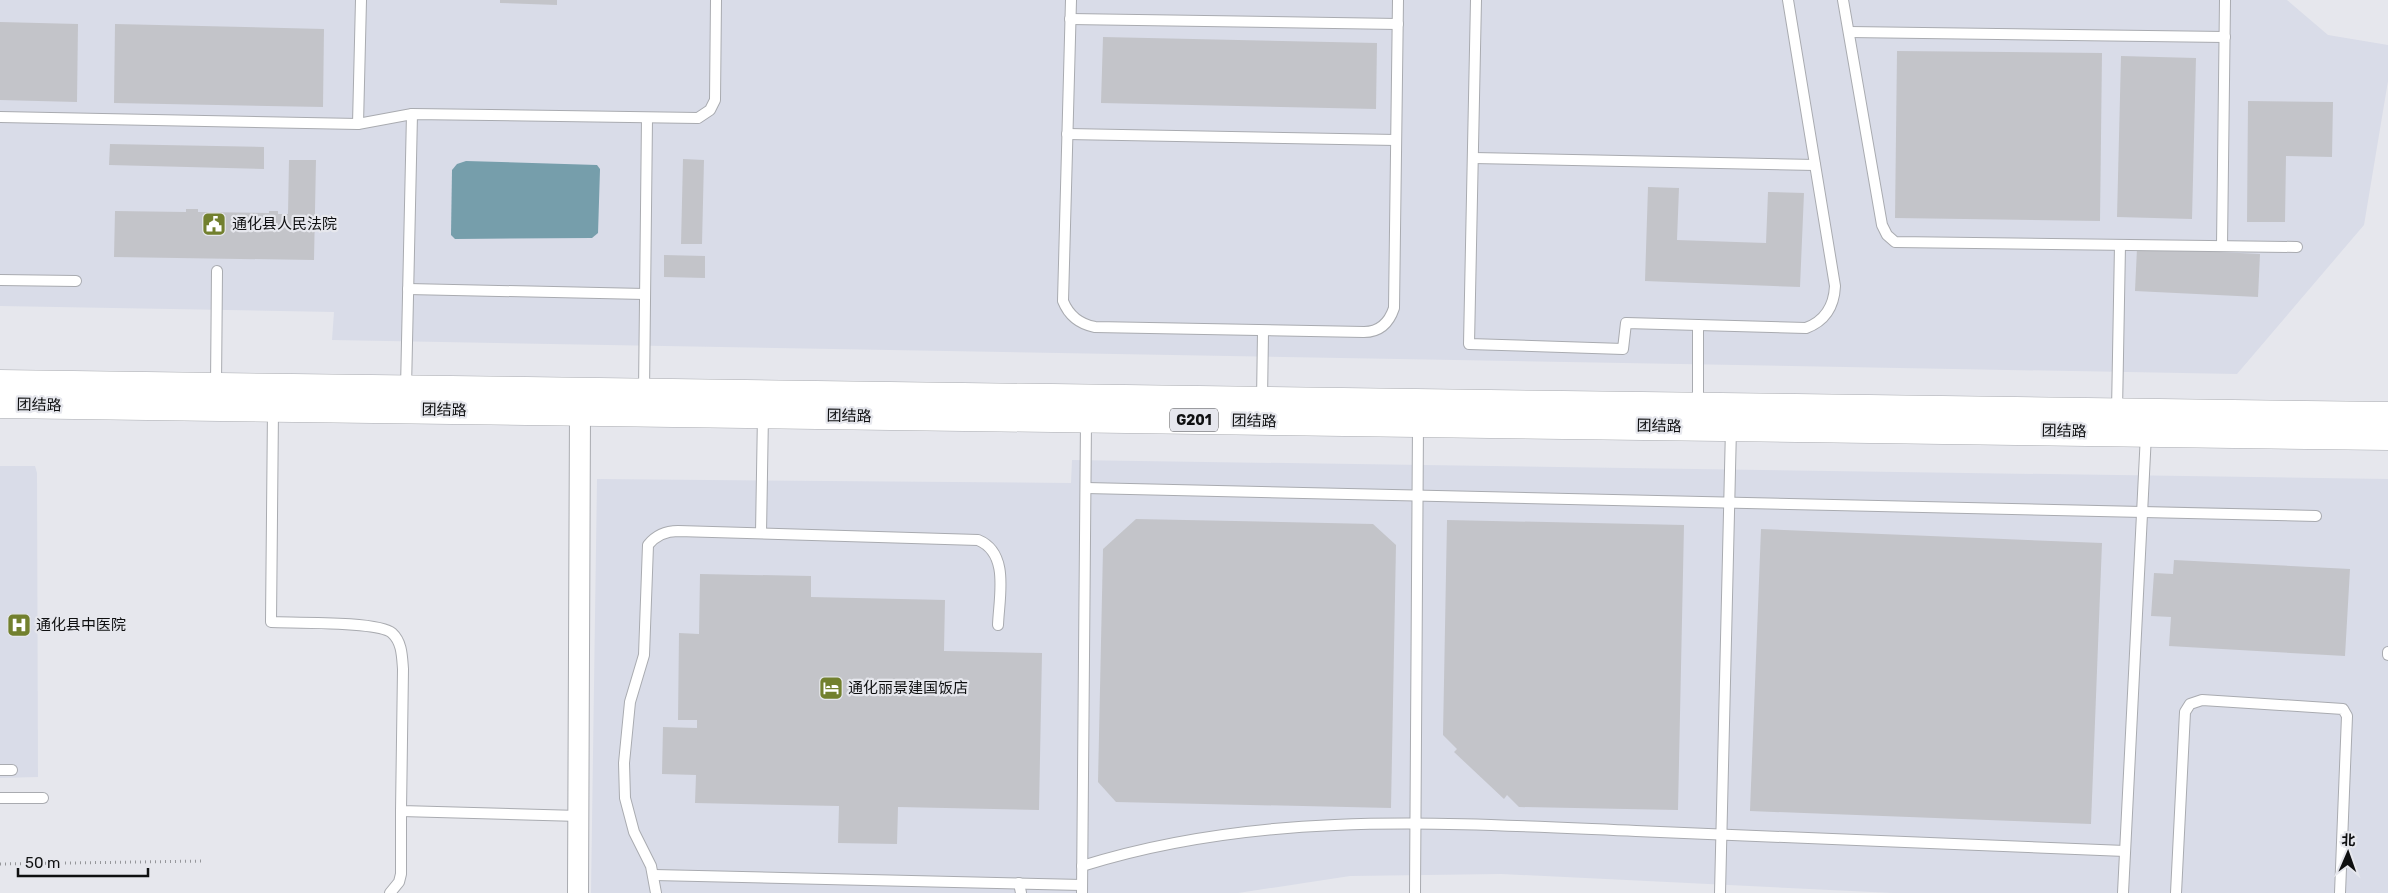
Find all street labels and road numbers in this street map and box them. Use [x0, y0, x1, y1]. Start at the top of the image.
street label: 团结路 [16, 396, 62, 414]
street label: 团结路 [421, 401, 467, 419]
street label: 团结路 [826, 407, 872, 425]
road number: G201 [1170, 408, 1218, 432]
street label: 团结路 [1231, 412, 1277, 430]
street label: 团结路 [1636, 417, 1682, 435]
street label: 团结路 [2041, 422, 2087, 440]

